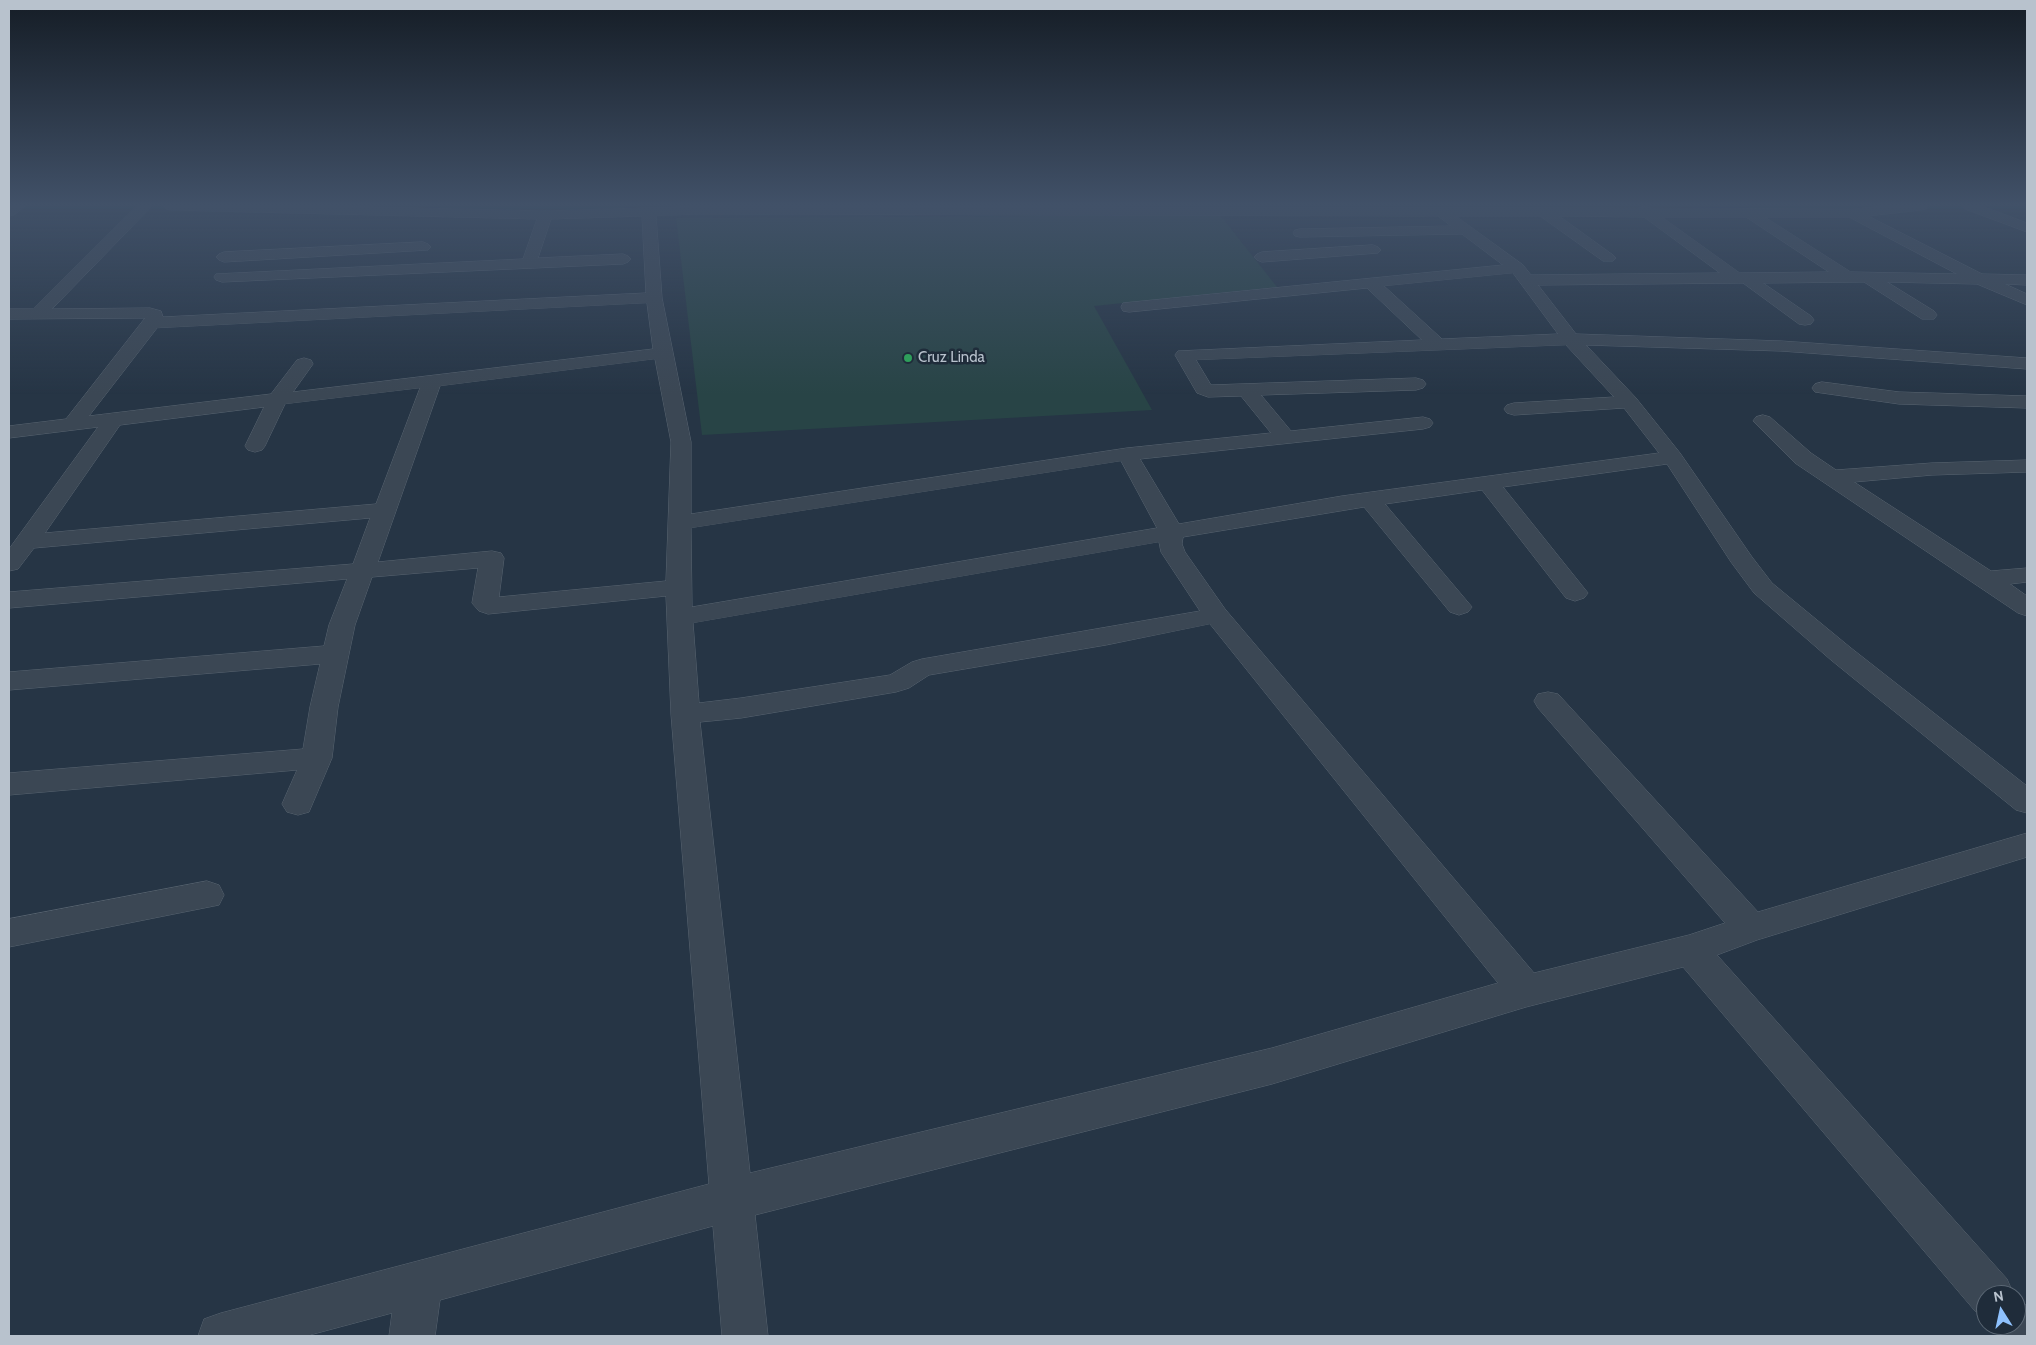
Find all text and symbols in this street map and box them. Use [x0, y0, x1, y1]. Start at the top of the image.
place label: Cruz Linda [918, 349, 985, 367]
marker: Cruz Linda [902, 352, 914, 364]
north arrow [1976, 1285, 2026, 1335]
text: N [1992, 1286, 2005, 1306]

